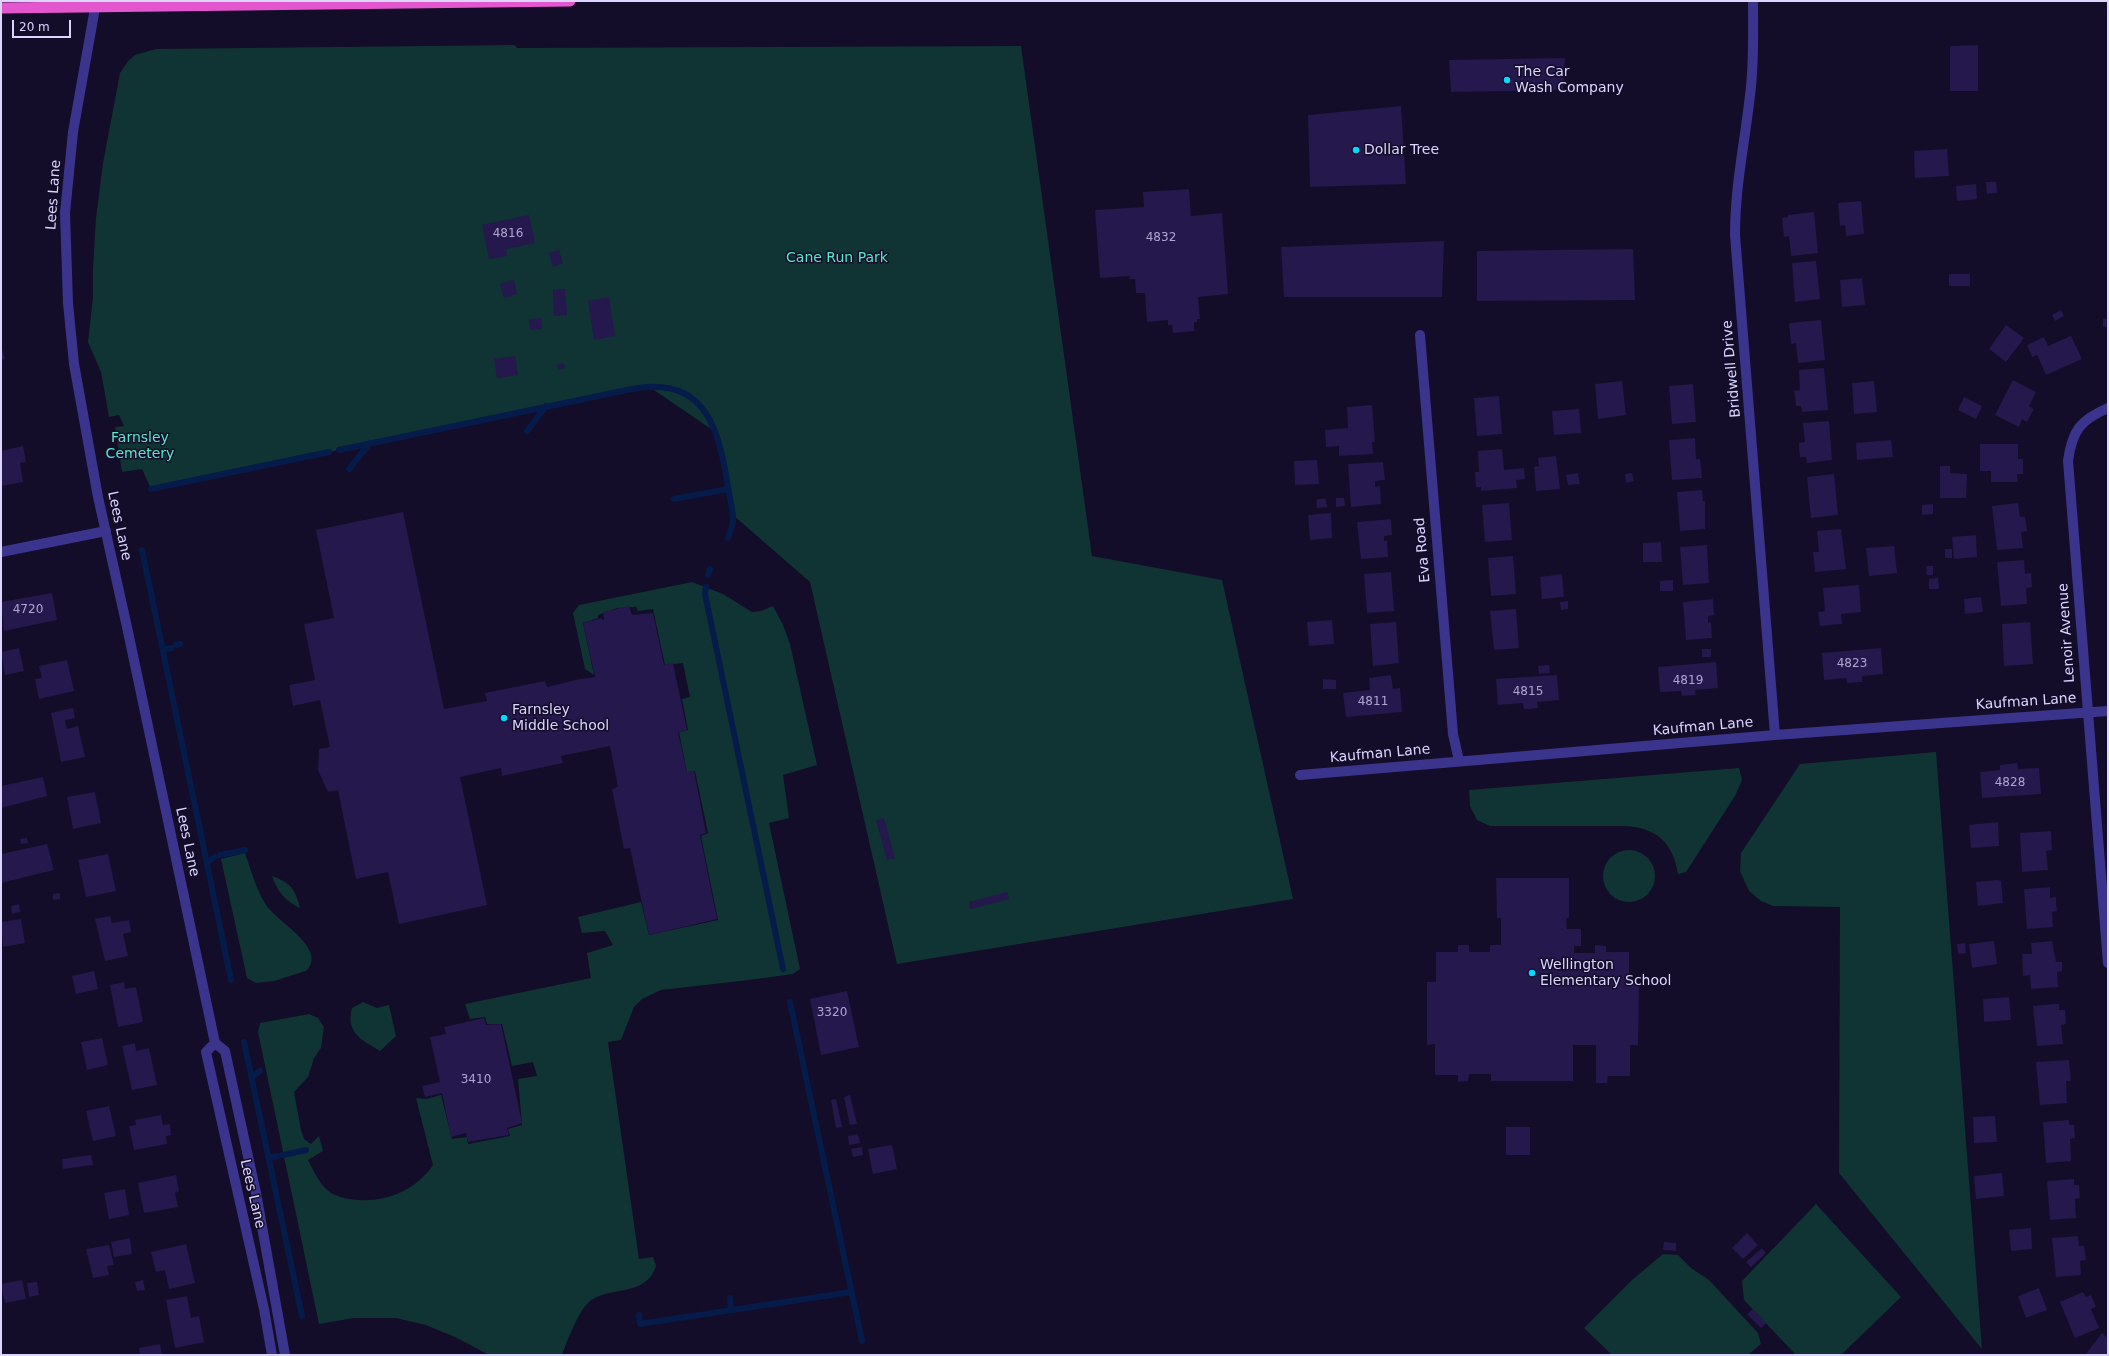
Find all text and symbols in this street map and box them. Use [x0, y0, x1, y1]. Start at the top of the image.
scale bar [14, 12, 73, 38]
text: 20 m [19, 20, 50, 34]
place label: The Car Wash Company [1515, 64, 1624, 96]
marker: The Car Wash Company [1502, 75, 1512, 85]
place label: Dollar Tree [1364, 142, 1439, 158]
marker: Dollar Tree [1351, 145, 1361, 155]
street label: Lees Lane [43, 159, 65, 231]
house number: 4816 [493, 227, 523, 241]
house number: 4832 [1146, 231, 1176, 245]
park label: Cane Run Park [786, 250, 888, 266]
street label: Bridwell Drive [1719, 320, 1745, 418]
park label: Farnsley Cemetery [106, 430, 174, 462]
street label: Lees Lane [103, 490, 135, 562]
street label: Eva Road [1412, 517, 1434, 583]
street label: Lenoir Avenue [2055, 583, 2079, 683]
house number: 4720 [13, 603, 43, 617]
house number: 4823 [1837, 657, 1867, 671]
house number: 4819 [1673, 674, 1703, 688]
house number: 4815 [1513, 685, 1543, 699]
street label: Kaufman Lane [1975, 690, 2077, 714]
house number: 4811 [1358, 695, 1388, 709]
place label: Farnsley Middle School [512, 702, 609, 734]
marker: Farnsley Middle School [499, 713, 509, 723]
street label: Kaufman Lane [1652, 714, 1754, 740]
street label: Kaufman Lane [1329, 741, 1431, 767]
house number: 4828 [1995, 776, 2025, 790]
street label: Lees Lane [171, 806, 203, 878]
place label: Wellington Elementary School [1540, 957, 1672, 990]
marker: Wellington Elementary School [1527, 968, 1537, 978]
house number: 3320 [817, 1006, 847, 1020]
house number: 3410 [461, 1073, 491, 1087]
street label: Lees Lane [236, 1158, 268, 1230]

